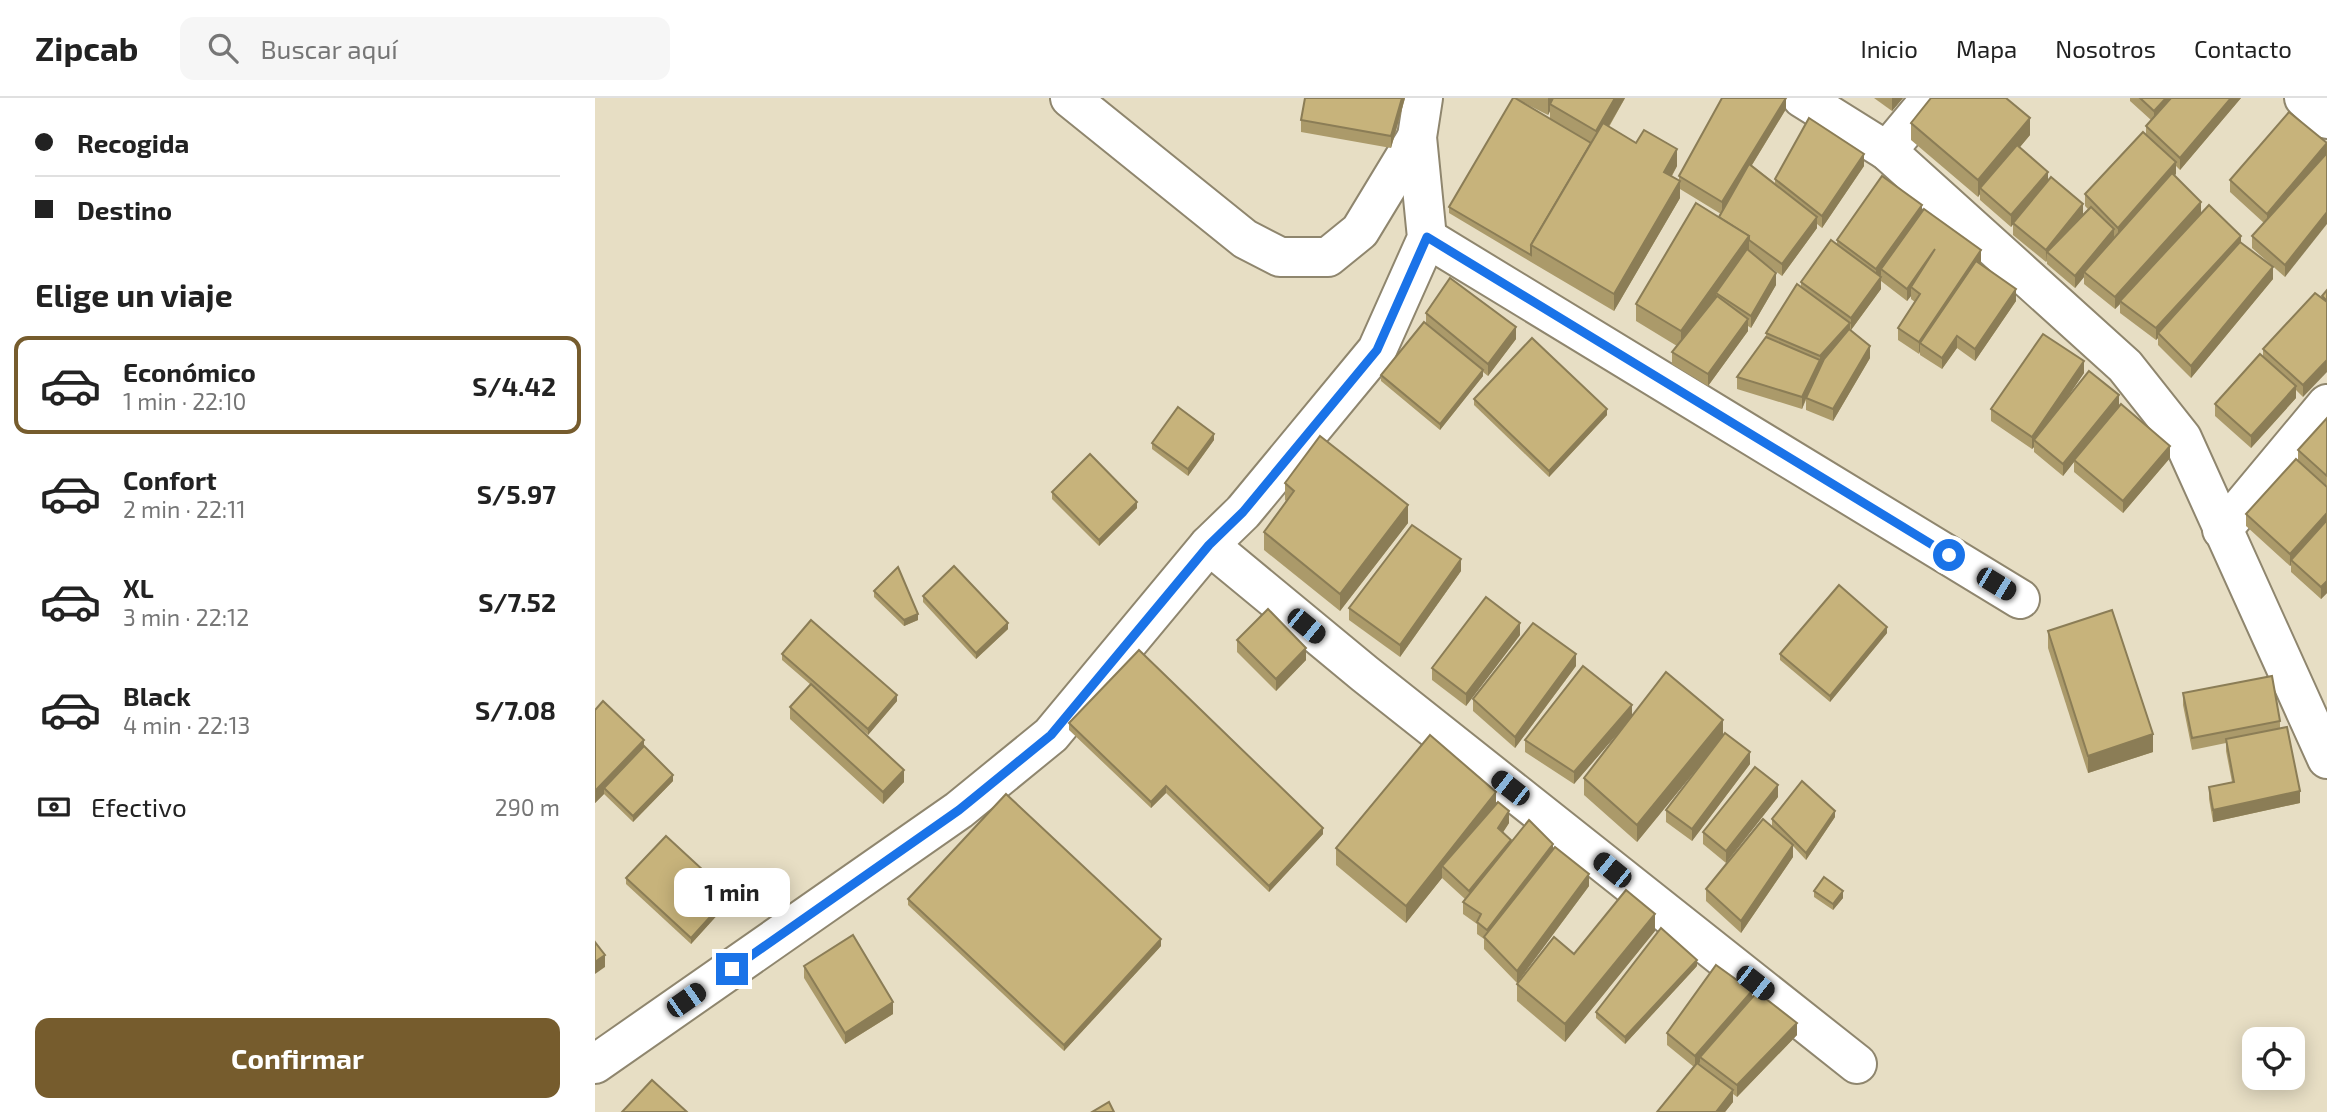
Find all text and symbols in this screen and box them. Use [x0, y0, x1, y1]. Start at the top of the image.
search box [180, 17, 670, 80]
text: Zipcab [35, 28, 138, 68]
icon: search [204, 29, 242, 67]
text: Buscar aquí [260, 33, 398, 64]
text: Inicio [1860, 34, 1918, 63]
text: Mapa [1956, 34, 2017, 63]
text: Nosotros [2055, 34, 2156, 63]
text: Contacto [2194, 34, 2292, 63]
text: Recogida [77, 127, 189, 158]
text: Destino [77, 194, 172, 225]
text: Elige un viaje [35, 275, 233, 313]
icon: car [39, 354, 102, 417]
text: Económico [123, 356, 256, 387]
text: S/4.42 [472, 370, 556, 401]
text: 1 min · 22:10 [123, 387, 247, 415]
icon: car [39, 462, 102, 525]
text: Confort [123, 464, 217, 495]
text: S/5.97 [477, 478, 556, 509]
text: 2 min · 22:11 [123, 495, 246, 523]
route start [1933, 539, 1965, 571]
car [1973, 564, 2020, 604]
icon: car [39, 570, 102, 633]
text: XL [123, 572, 154, 603]
text: S/7.52 [478, 586, 556, 617]
text: 3 min · 22:12 [123, 603, 249, 631]
car [1284, 605, 1329, 647]
icon: car [39, 678, 102, 741]
text: Black [123, 680, 191, 711]
text: S/7.08 [475, 694, 556, 725]
text: 4 min · 22:13 [123, 711, 250, 739]
car [1487, 767, 1534, 809]
icon: cash [35, 788, 73, 826]
text: Efectivo [91, 791, 187, 822]
text: 290 m [495, 793, 560, 821]
car [1590, 849, 1635, 891]
callout: 1 min [674, 868, 790, 916]
text: 1 min [704, 878, 760, 906]
route end [716, 953, 748, 985]
car [1732, 962, 1779, 1004]
car [663, 979, 710, 1021]
button: Confirmar [35, 1018, 560, 1098]
map controls [2242, 1027, 2305, 1090]
button: locate [2242, 1027, 2305, 1090]

